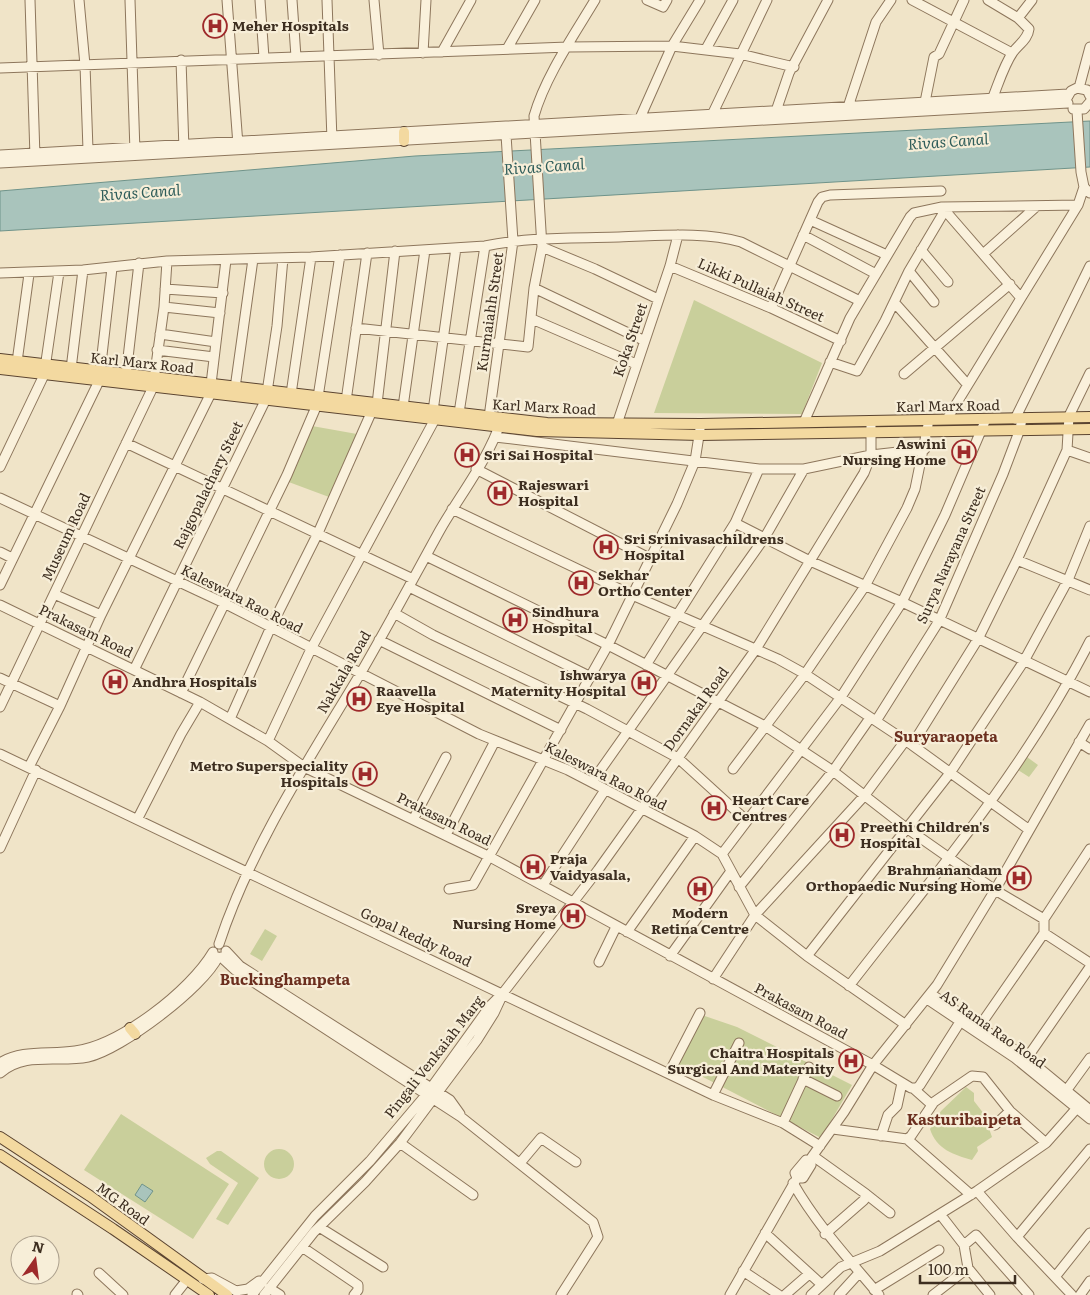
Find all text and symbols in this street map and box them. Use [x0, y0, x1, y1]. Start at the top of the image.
hospital icon: Meher Hospitals [202, 13, 228, 39]
place label: Meher Hospitals [232, 15, 349, 35]
water label: Rivas Canal [907, 126, 990, 155]
water label: Rivas Canal [503, 151, 586, 180]
water label: Rivas Canal [99, 177, 182, 206]
street label: Kurmaiahh Street [471, 251, 507, 373]
street label: Likki Pullaiah Street [695, 252, 828, 326]
street label: Koka Street [607, 300, 651, 379]
street label: Karl Marx Road [89, 347, 195, 377]
street label: Karl Marx Road [492, 393, 597, 419]
street label: Karl Marx Road [896, 394, 1001, 416]
street label: Rajgopalachary Steet [167, 417, 247, 552]
place label: Aswini Nursing Home [842, 433, 946, 469]
hospital icon: Aswini Nursing Home [951, 439, 977, 465]
hospital icon: Sri Sai Hospital [454, 442, 480, 468]
place label: Sri Sai Hospital [484, 444, 593, 464]
place label: Rajeswari Hospital [518, 474, 589, 510]
hospital icon: Rajeswari Hospital [487, 480, 513, 506]
street label: Surya Narayana Street [911, 482, 990, 627]
street label: Museum Road [36, 489, 94, 584]
place label: Sri Srinivasachildrens Hospital [624, 528, 784, 564]
hospital icon: Sri Srinivasachildrens Hospital [593, 534, 619, 560]
street label: Kaleswara Rao Road [178, 559, 307, 638]
place label: Sekhar Ortho Center [598, 564, 692, 600]
hospital icon: Sekhar Ortho Center [568, 570, 594, 596]
street label: Prakasam Road [36, 599, 137, 662]
place label: Sindhura Hospital [532, 601, 600, 637]
hospital icon: Sindhura Hospital [502, 607, 528, 633]
street label: Nakkala Road [311, 626, 375, 716]
street label: Dornakal Road [658, 662, 733, 755]
place label: Ishwarya Maternity Hospital [491, 664, 627, 700]
hospital icon: Andhra Hospitals [102, 669, 128, 695]
hospital icon: Ishwarya Maternity Hospital [631, 670, 657, 696]
place label: Andhra Hospitals [132, 671, 257, 691]
place label: Raavella Eye Hospital [376, 680, 465, 716]
hospital icon: Raavella Eye Hospital [346, 686, 372, 712]
district label: Suryaraopeta [894, 724, 998, 747]
street label: Kaleswara Rao Road [542, 736, 671, 815]
place label: Metro Superspeciality Hospitals [190, 755, 348, 791]
hospital icon: Metro Superspeciality Hospitals [352, 761, 378, 787]
street label: Prakasam Road [394, 787, 495, 850]
place label: Heart Care Centres [732, 789, 809, 825]
hospital icon: Heart Care Centres [701, 795, 727, 821]
place label: Preethi Children's Hospital [860, 816, 989, 852]
hospital icon: Preethi Children's Hospital [829, 822, 855, 848]
place label: Praja Vaidyasala, [550, 848, 631, 884]
hospital icon: Praja Vaidyasala, [520, 854, 546, 880]
place label: Brahmanandam Orthopaedic Nursing Home [806, 859, 1002, 895]
hospital icon: Brahmanandam Orthopaedic Nursing Home [1006, 865, 1032, 891]
hospital icon: Modern Retina Centre [687, 876, 713, 902]
place label: Sreya Nursing Home [452, 897, 557, 933]
street label: Gopal Reddy Road [358, 902, 476, 971]
place label: Modern Retina Centre [651, 902, 749, 938]
hospital icon: Sreya Nursing Home [560, 903, 586, 929]
district label: Buckinghampeta [220, 967, 351, 990]
street label: Prakasam Road [751, 977, 852, 1043]
street label: AS Rama Rao Road [937, 984, 1051, 1072]
street label: Pingali Venkaiah Marg [379, 991, 488, 1122]
place label: Chaitra Hospitals Surgical And Maternity [667, 1042, 834, 1078]
hospital icon: Chaitra Hospitals Surgical And Maternity [838, 1048, 864, 1074]
district label: Kasturibaipeta [907, 1107, 1022, 1130]
street label: MG Road [93, 1177, 155, 1230]
north arrow [10, 1235, 60, 1285]
text: N [30, 1235, 47, 1258]
scale bar [920, 1252, 1015, 1284]
text: 100 m [928, 1257, 969, 1280]

